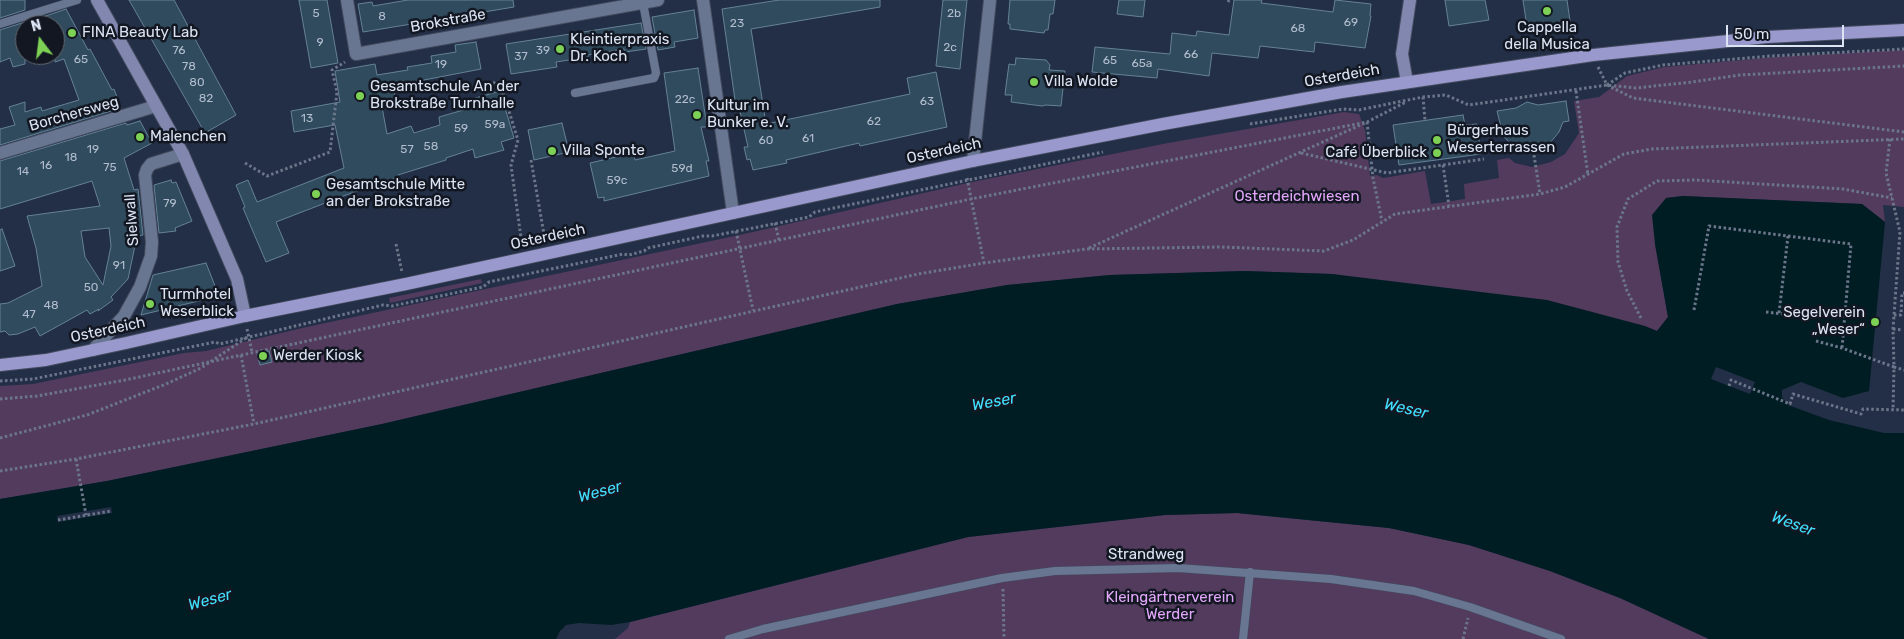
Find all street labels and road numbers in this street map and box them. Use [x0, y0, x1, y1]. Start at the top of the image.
street label: Brokstraße [409, 6, 487, 36]
street label: Osterdeich [1303, 61, 1381, 91]
street label: Borchersweg [27, 93, 121, 135]
street label: Osterdeich [905, 134, 983, 168]
street label: Sielwall [121, 193, 143, 247]
street label: Osterdeich [509, 220, 587, 254]
street label: Osterdeich [69, 313, 147, 347]
street label: Strandweg [1108, 546, 1184, 564]

